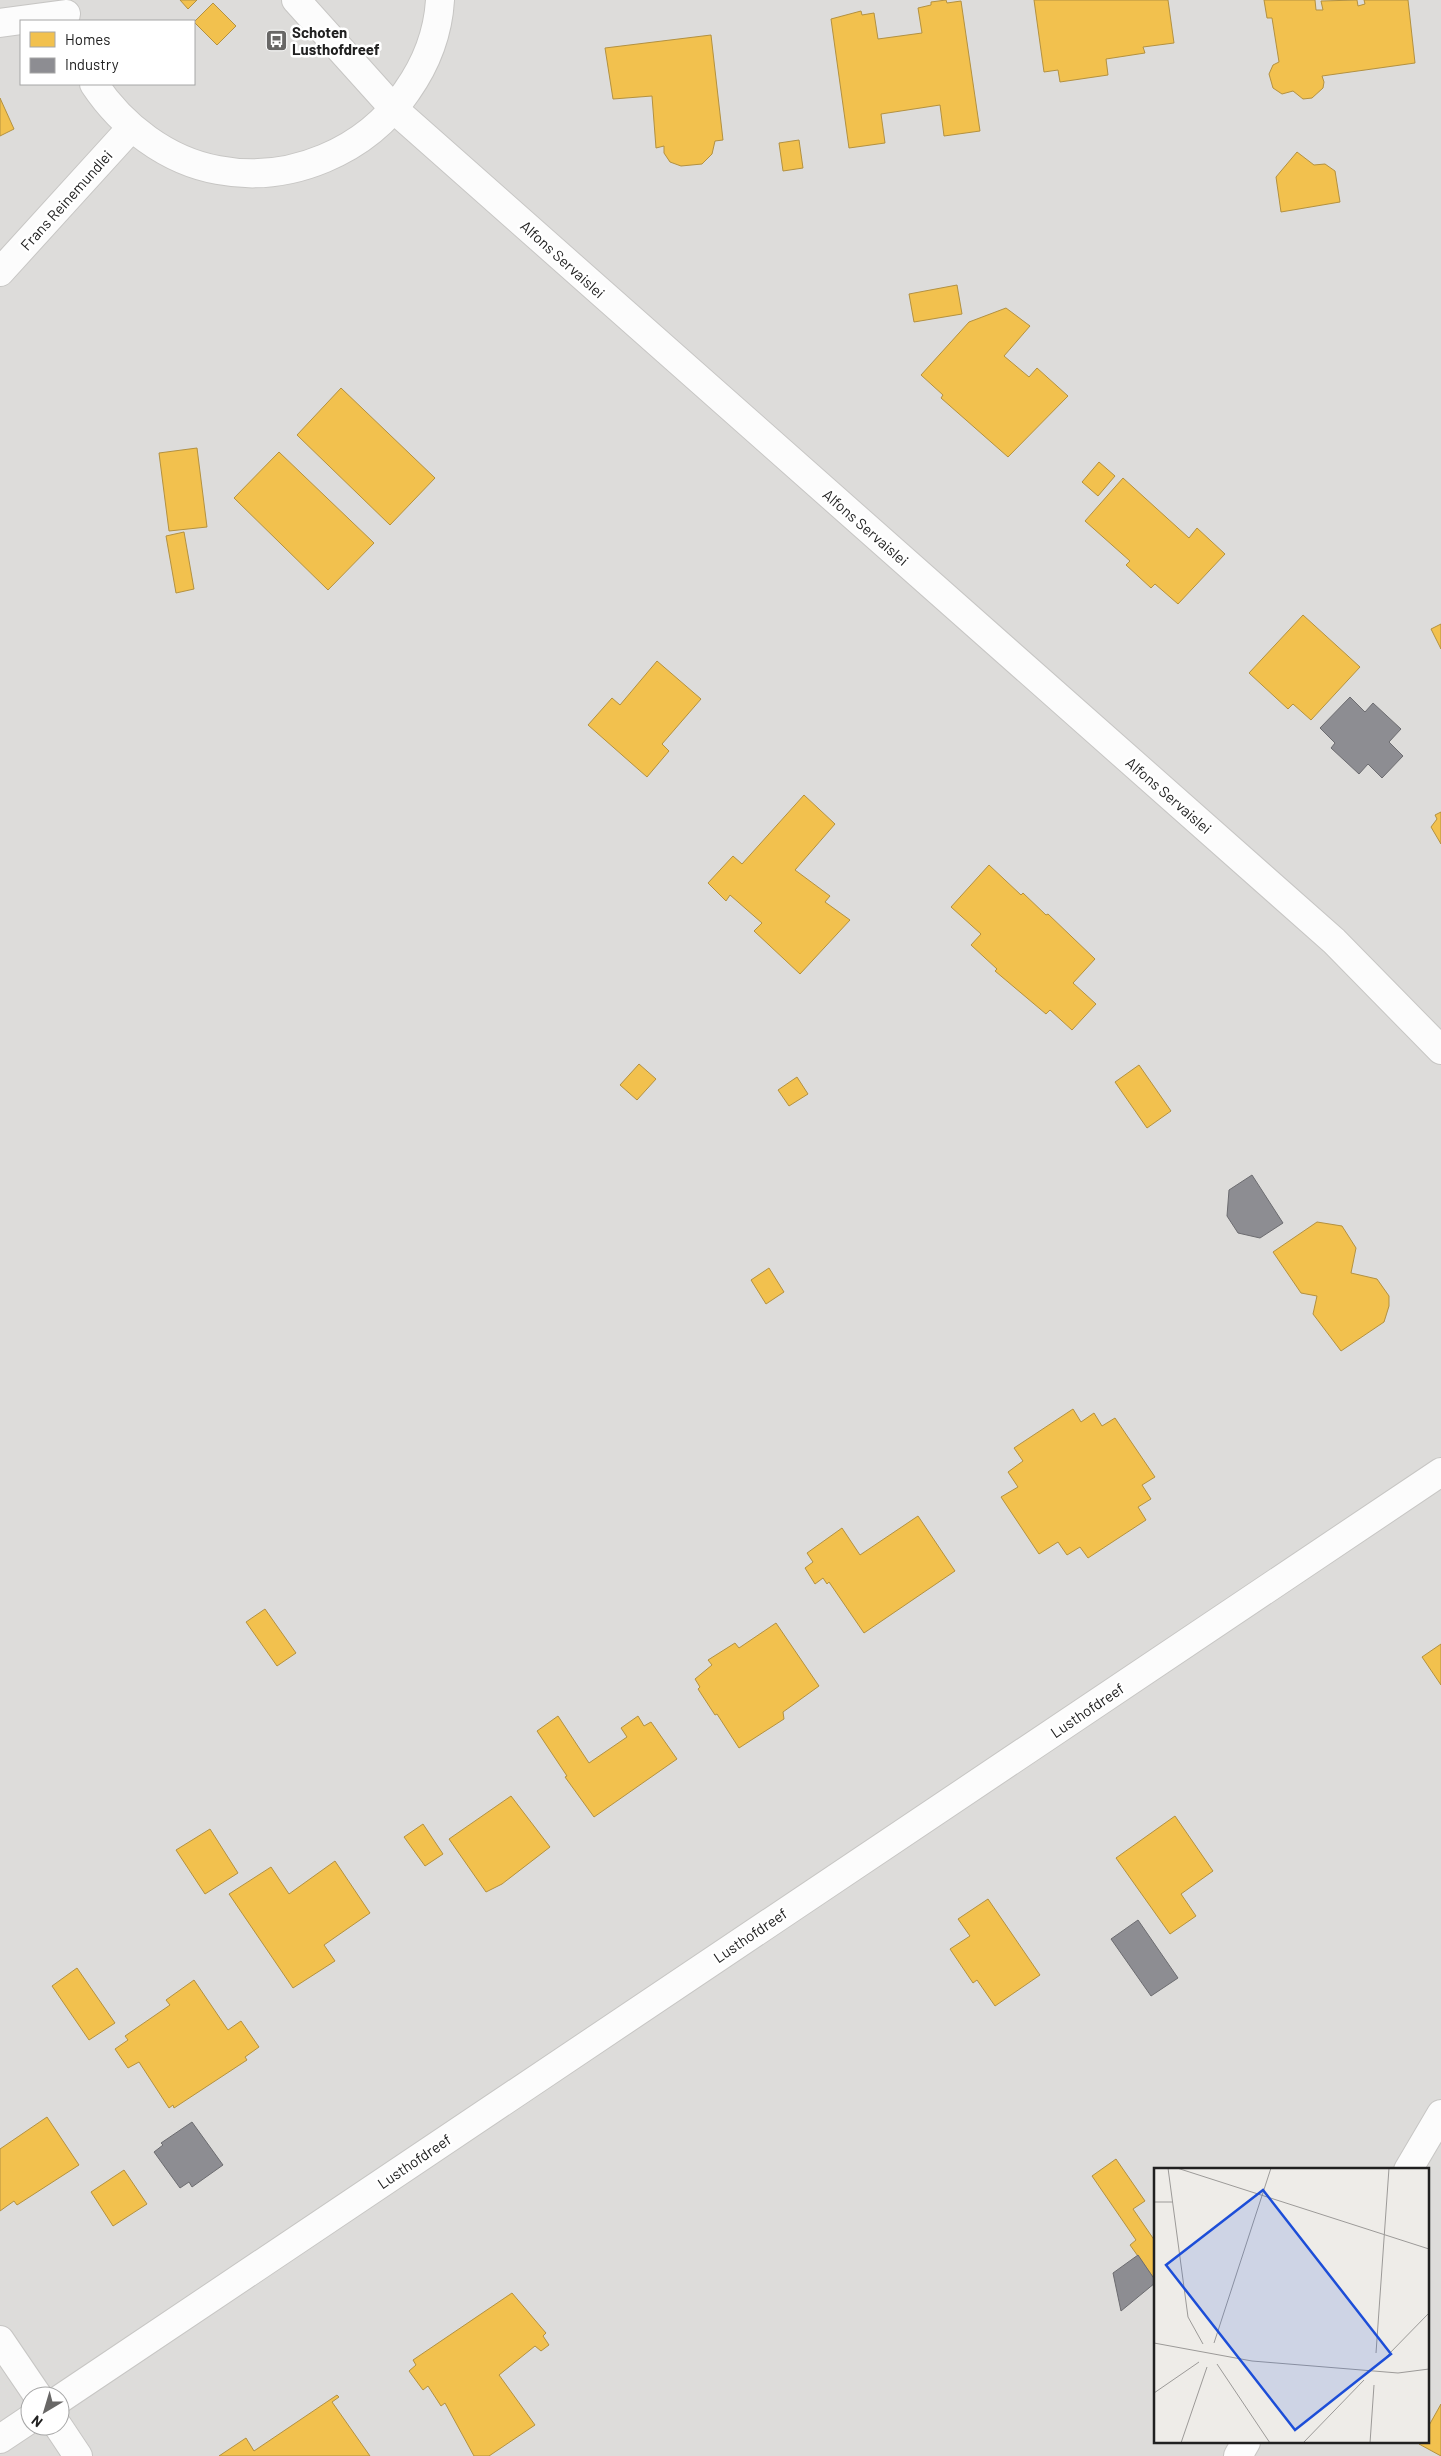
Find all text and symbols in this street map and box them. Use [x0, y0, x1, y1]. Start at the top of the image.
legend [20, 20, 195, 85]
place label: Schoten Lusthofdreef [292, 23, 380, 58]
bus stop icon: Schoten Lusthofdreef [264, 29, 288, 53]
text: Homes [65, 30, 110, 48]
text: Industry [65, 55, 119, 73]
street label: Frans Reinemundlei [16, 146, 116, 254]
street label: Alfons Servaislei [517, 216, 609, 302]
street label: Alfons Servaislei [820, 485, 912, 569]
street label: Alfons Servaislei [1123, 753, 1215, 837]
street label: Lusthofdreef [1047, 1679, 1127, 1741]
street label: Lusthofdreef [710, 1904, 790, 1966]
street label: Lusthofdreef [374, 2130, 454, 2192]
inset map [1154, 2168, 1428, 2444]
north arrow [20, 2386, 70, 2436]
text: N [28, 2412, 46, 2431]

